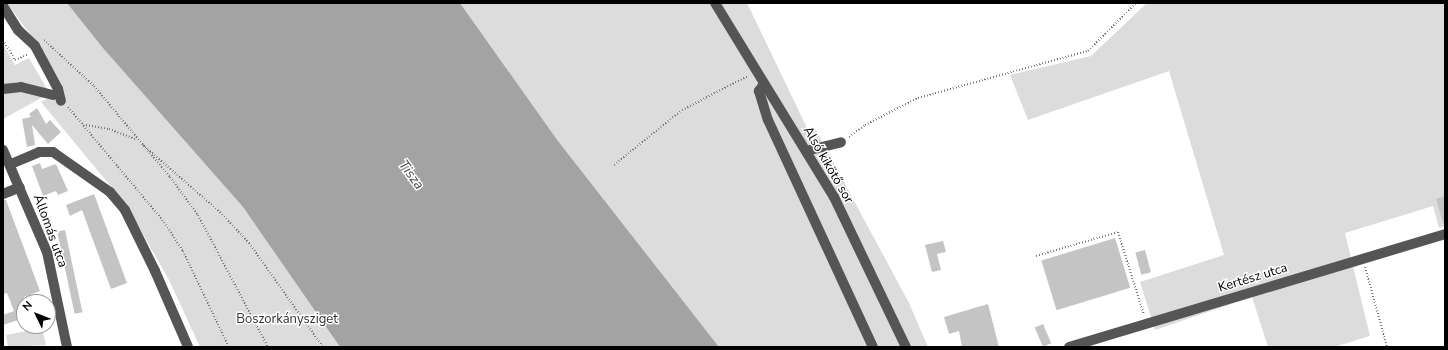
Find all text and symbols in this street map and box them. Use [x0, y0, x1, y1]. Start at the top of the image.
street label: Alsó kikötő sor [800, 124, 856, 206]
water label: Tisza [395, 157, 427, 193]
street label: Állomás utca [30, 192, 70, 270]
street label: Kertész utca [1217, 260, 1289, 296]
north arrow [16, 294, 56, 334]
text: N [19, 298, 36, 314]
park label: Boszorkánysziget [236, 311, 338, 327]

